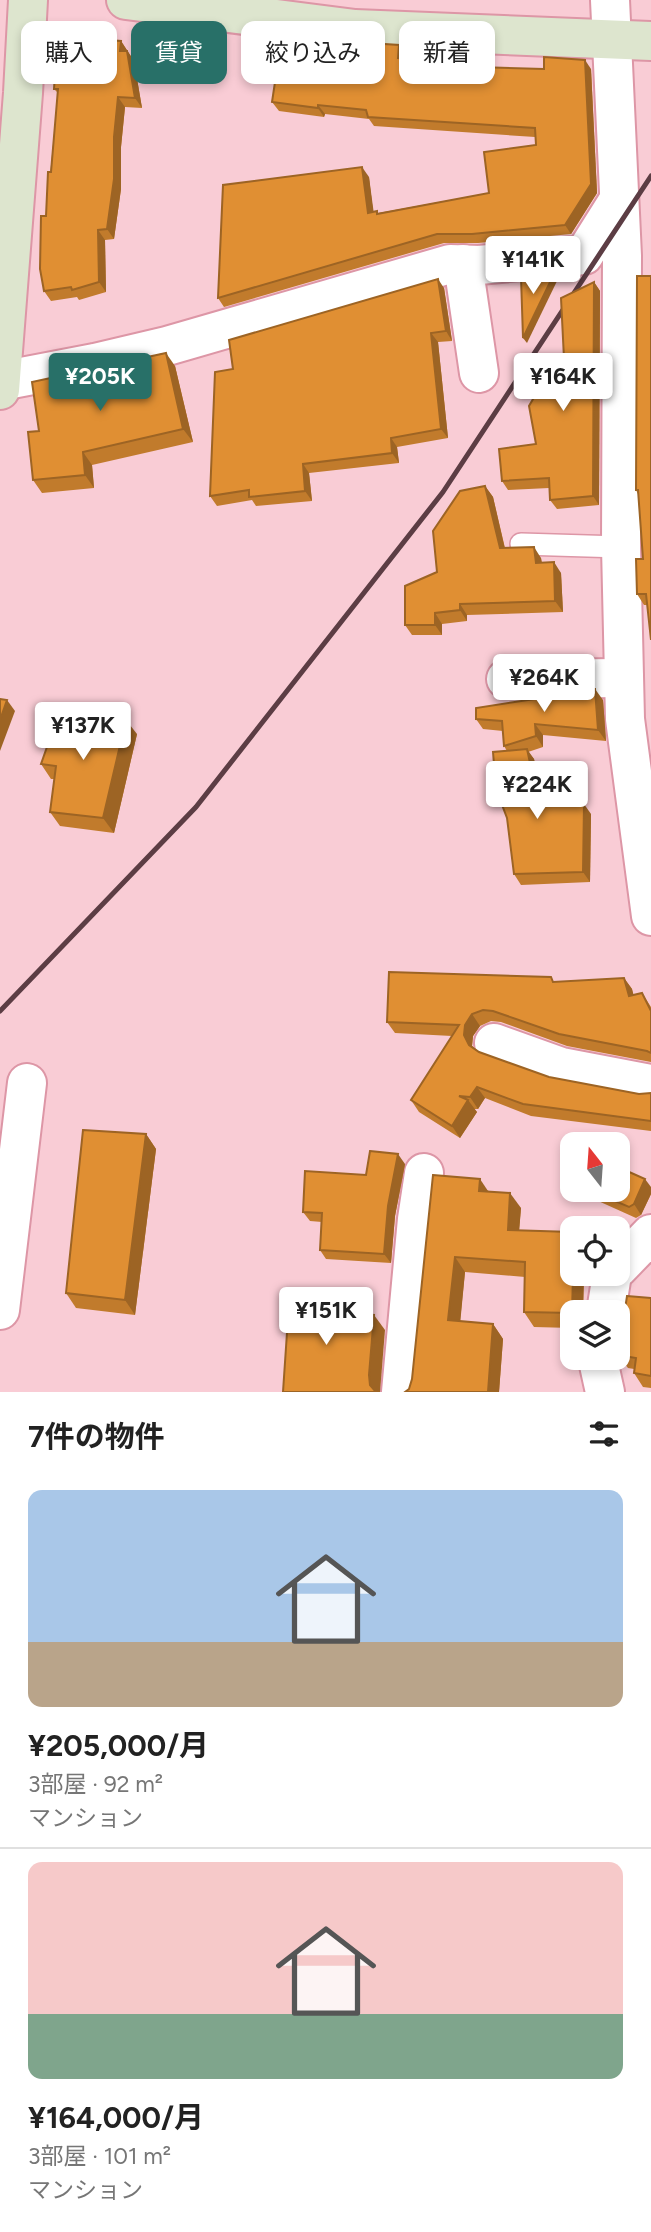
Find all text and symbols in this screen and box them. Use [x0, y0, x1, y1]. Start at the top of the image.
chip: 購入 [21, 21, 117, 84]
chip: 賃貸 [131, 21, 227, 84]
chip: 絞り込み [241, 21, 385, 84]
chip: 新着 [399, 21, 495, 84]
pin: ¥141K [484, 236, 582, 296]
text: ¥141K [502, 245, 565, 273]
pin: ¥205K [51, 354, 149, 413]
pin: ¥164K [514, 354, 612, 413]
text: ¥205K [65, 362, 135, 390]
text: ¥164K [530, 362, 596, 390]
pin: ¥264K [495, 654, 593, 714]
text: ¥264K [509, 663, 579, 691]
pin: ¥137K [34, 702, 132, 762]
text: ¥137K [51, 711, 115, 739]
pin: ¥224K [488, 762, 586, 821]
text: ¥224K [502, 770, 572, 798]
north arrow [560, 1132, 630, 1202]
map controls [560, 1132, 630, 1370]
button: locate [560, 1216, 630, 1286]
pin: ¥151K [277, 1288, 375, 1347]
text: ¥151K [295, 1296, 357, 1324]
button: layers [560, 1300, 630, 1370]
icon: filters [585, 1415, 623, 1453]
text: 7件の物件 [28, 1418, 165, 1455]
icon: home [263, 1536, 389, 1662]
text: ¥205,000/月 [28, 1727, 209, 1764]
text: 3部屋 · 92 m² [28, 1770, 163, 1798]
text: マンション [28, 1804, 143, 1832]
icon: home [263, 1908, 389, 2034]
text: ¥164,000/月 [28, 2099, 204, 2136]
text: 3部屋 · 101 m² [28, 2142, 171, 2170]
text: マンション [28, 2176, 143, 2204]

